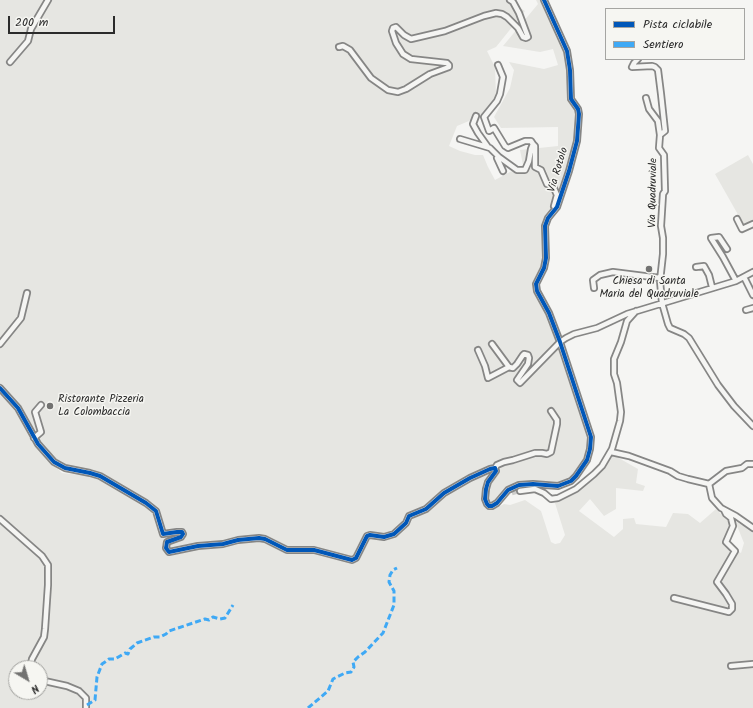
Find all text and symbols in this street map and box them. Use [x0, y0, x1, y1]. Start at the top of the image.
scale bar [10, 8, 117, 34]
legend [605, 8, 745, 60]
text: 200 m [15, 13, 48, 32]
text: Pista ciclabile [643, 15, 712, 34]
text: Sentiero [643, 35, 683, 54]
street label: Via Rotolo [546, 146, 572, 194]
street label: Via Quadruviale [647, 158, 661, 228]
marker: Chiesa di Santa Maria del Quadruviale [644, 264, 654, 274]
place label: Chiesa di Santa Maria del Quadruviale [599, 275, 699, 301]
place label: Ristorante Pizzeria La Colombaccia [58, 393, 144, 419]
marker: Ristorante Pizzeria La Colombaccia [45, 401, 55, 411]
north arrow [8, 660, 48, 700]
text: N [26, 679, 43, 698]

